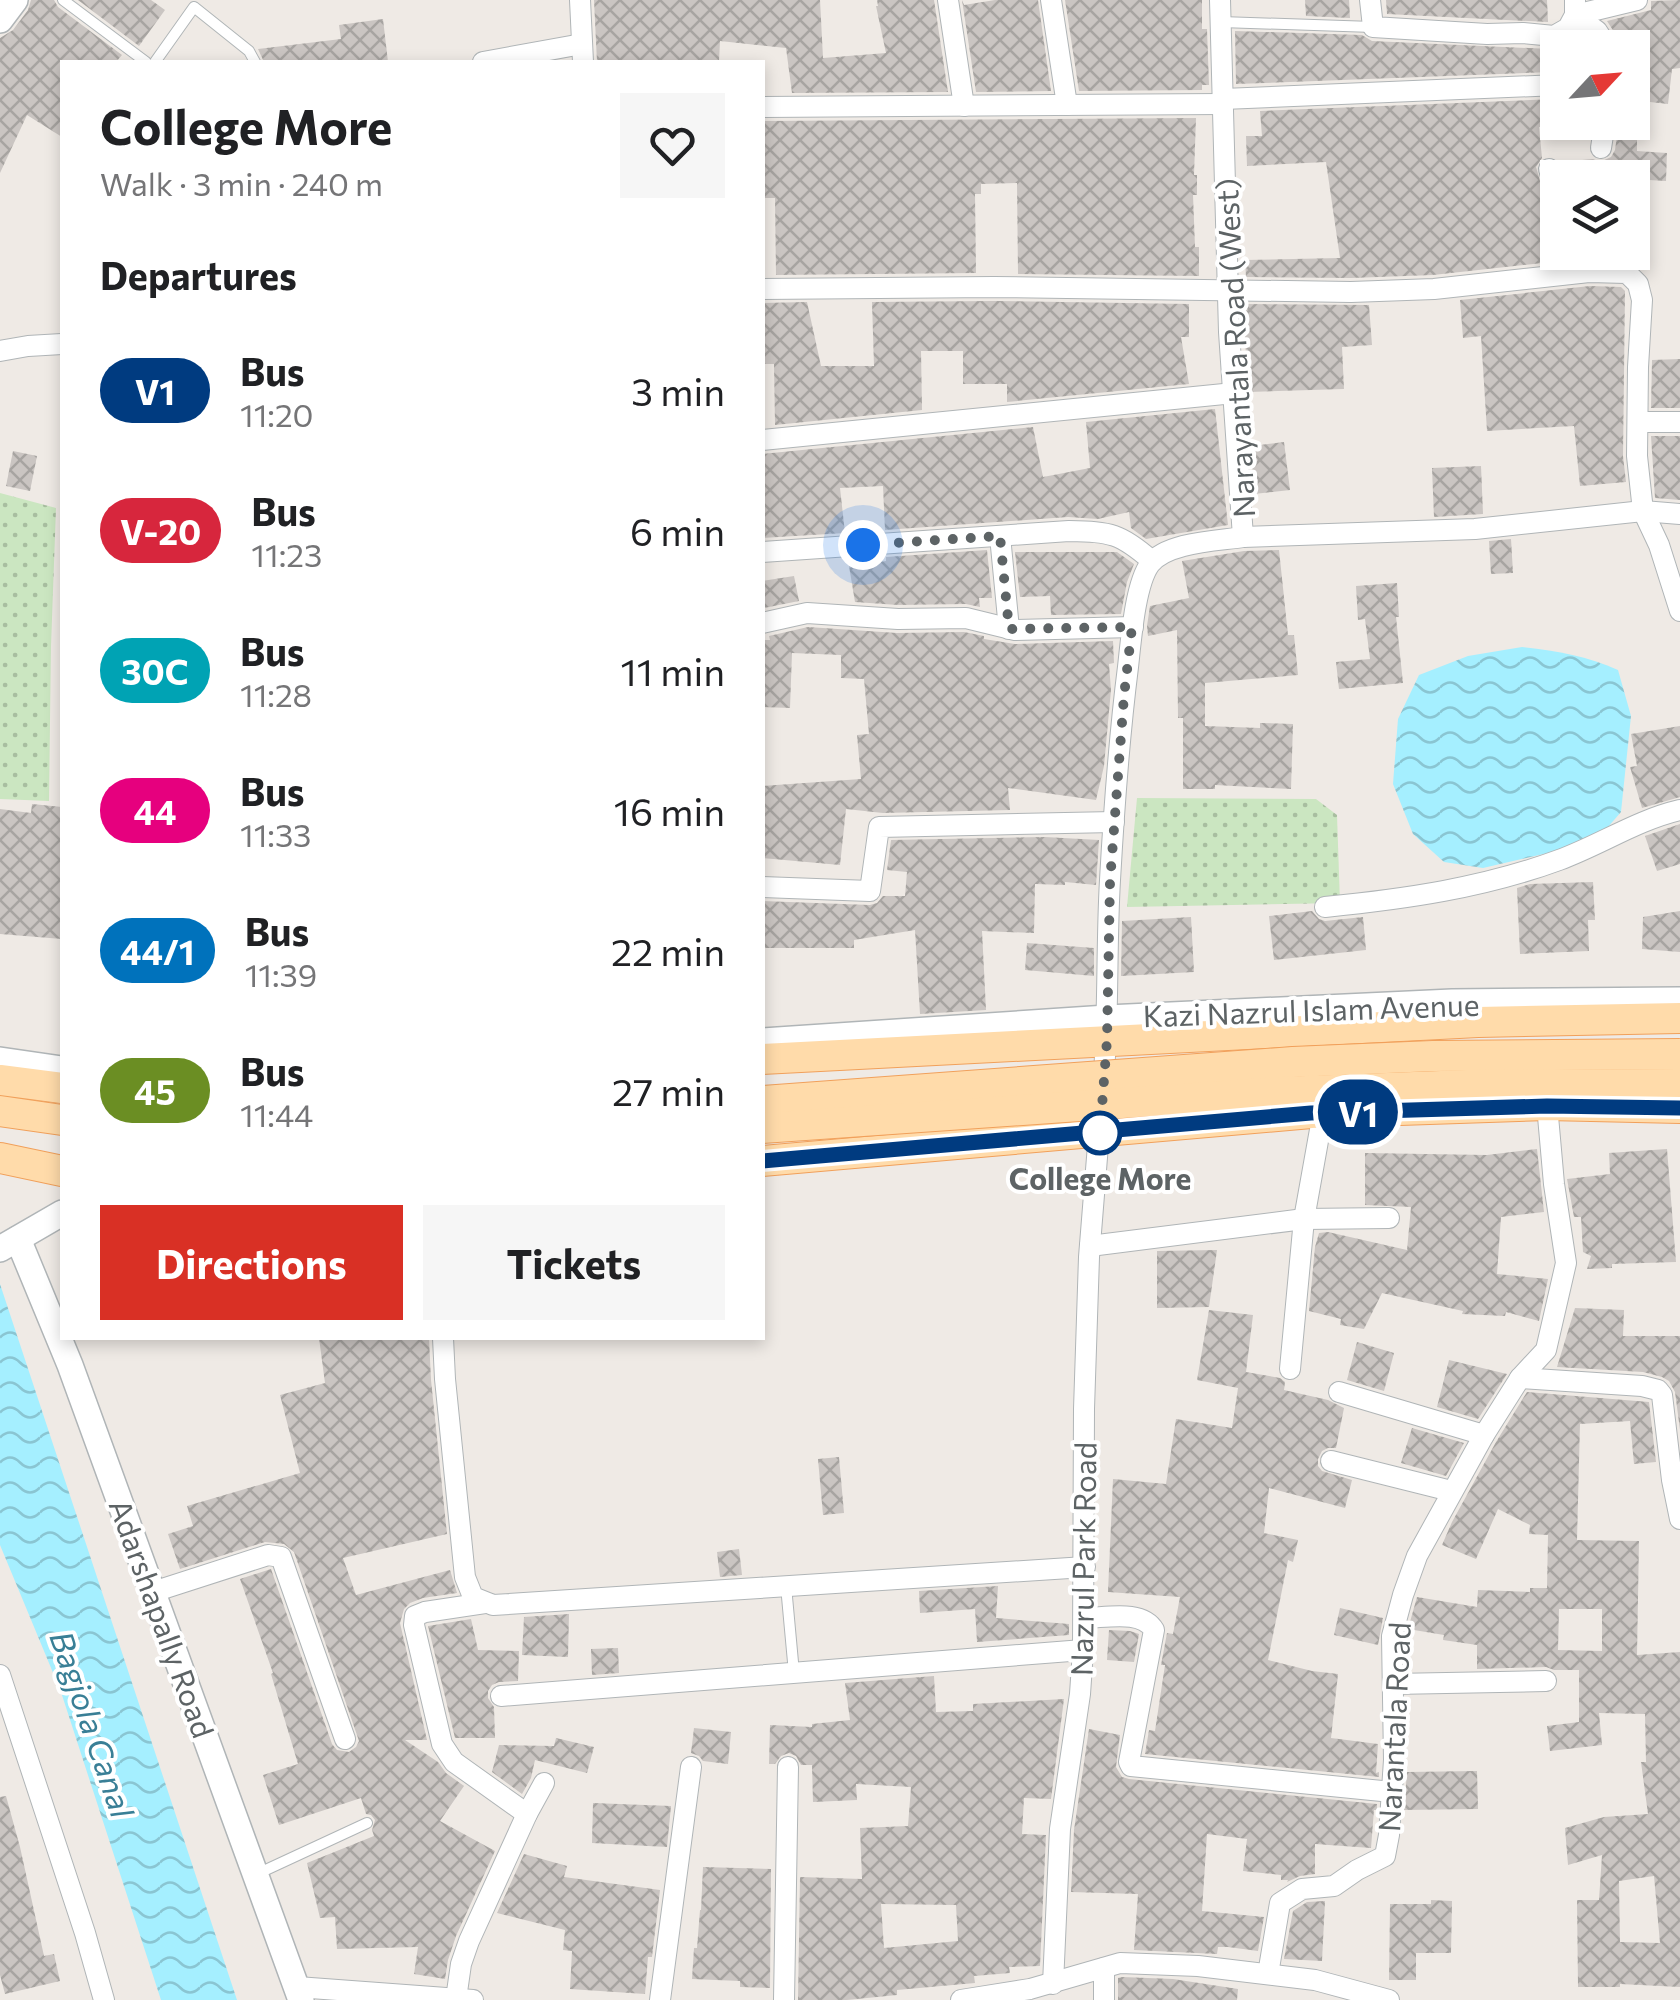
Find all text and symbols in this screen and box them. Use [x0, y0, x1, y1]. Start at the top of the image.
north arrow [1540, 30, 1650, 140]
map controls [1540, 30, 1650, 270]
button: heart [620, 93, 725, 198]
text: College More [100, 96, 392, 155]
button: layers [1540, 160, 1650, 270]
text: Walk · 3 min · 240 m [100, 163, 383, 203]
street label: Narayantala Road (West) [1207, 177, 1261, 519]
text: Departures [100, 251, 297, 298]
text: Bus [240, 347, 305, 394]
text: 3 min [631, 367, 725, 414]
text: V1 [135, 369, 175, 412]
text: 11:20 [240, 394, 313, 434]
text: Bus [251, 487, 316, 534]
text: 6 min [630, 507, 725, 554]
text: V-20 [120, 509, 201, 552]
your location [838, 520, 888, 570]
text: 11:23 [251, 534, 322, 574]
text: Bus [240, 627, 305, 674]
text: 11 min [621, 647, 725, 694]
text: 30C [121, 649, 189, 692]
text: 11:28 [240, 674, 312, 714]
text: Bus [240, 767, 305, 814]
text: 16 min [614, 787, 725, 834]
text: 44 [134, 789, 176, 832]
text: 11:33 [240, 814, 311, 854]
text: Bus [245, 907, 309, 954]
text: 22 min [611, 927, 725, 974]
text: 44/1 [120, 929, 195, 972]
text: 11:39 [245, 954, 317, 994]
street label: Kazi Nazrul Islam Avenue [1142, 985, 1480, 1033]
text: Bus [240, 1047, 305, 1094]
text: 27 min [612, 1067, 725, 1114]
text: 45 [134, 1069, 176, 1112]
line badge: V1 [1313, 1080, 1403, 1144]
text: V1 [1338, 1091, 1378, 1134]
text: 11:44 [240, 1094, 313, 1134]
marker: College More [1079, 1112, 1121, 1154]
place label: College More [1009, 1159, 1191, 1196]
button: Directions [100, 1205, 403, 1320]
button: Tickets [423, 1205, 725, 1320]
street label: Nazrul Park Road [1061, 1442, 1103, 1676]
street label: Adarshapally Road [103, 1494, 223, 1742]
street label: Narantala Road [1369, 1621, 1417, 1833]
water label: Bagjola Canal [42, 1625, 144, 1823]

